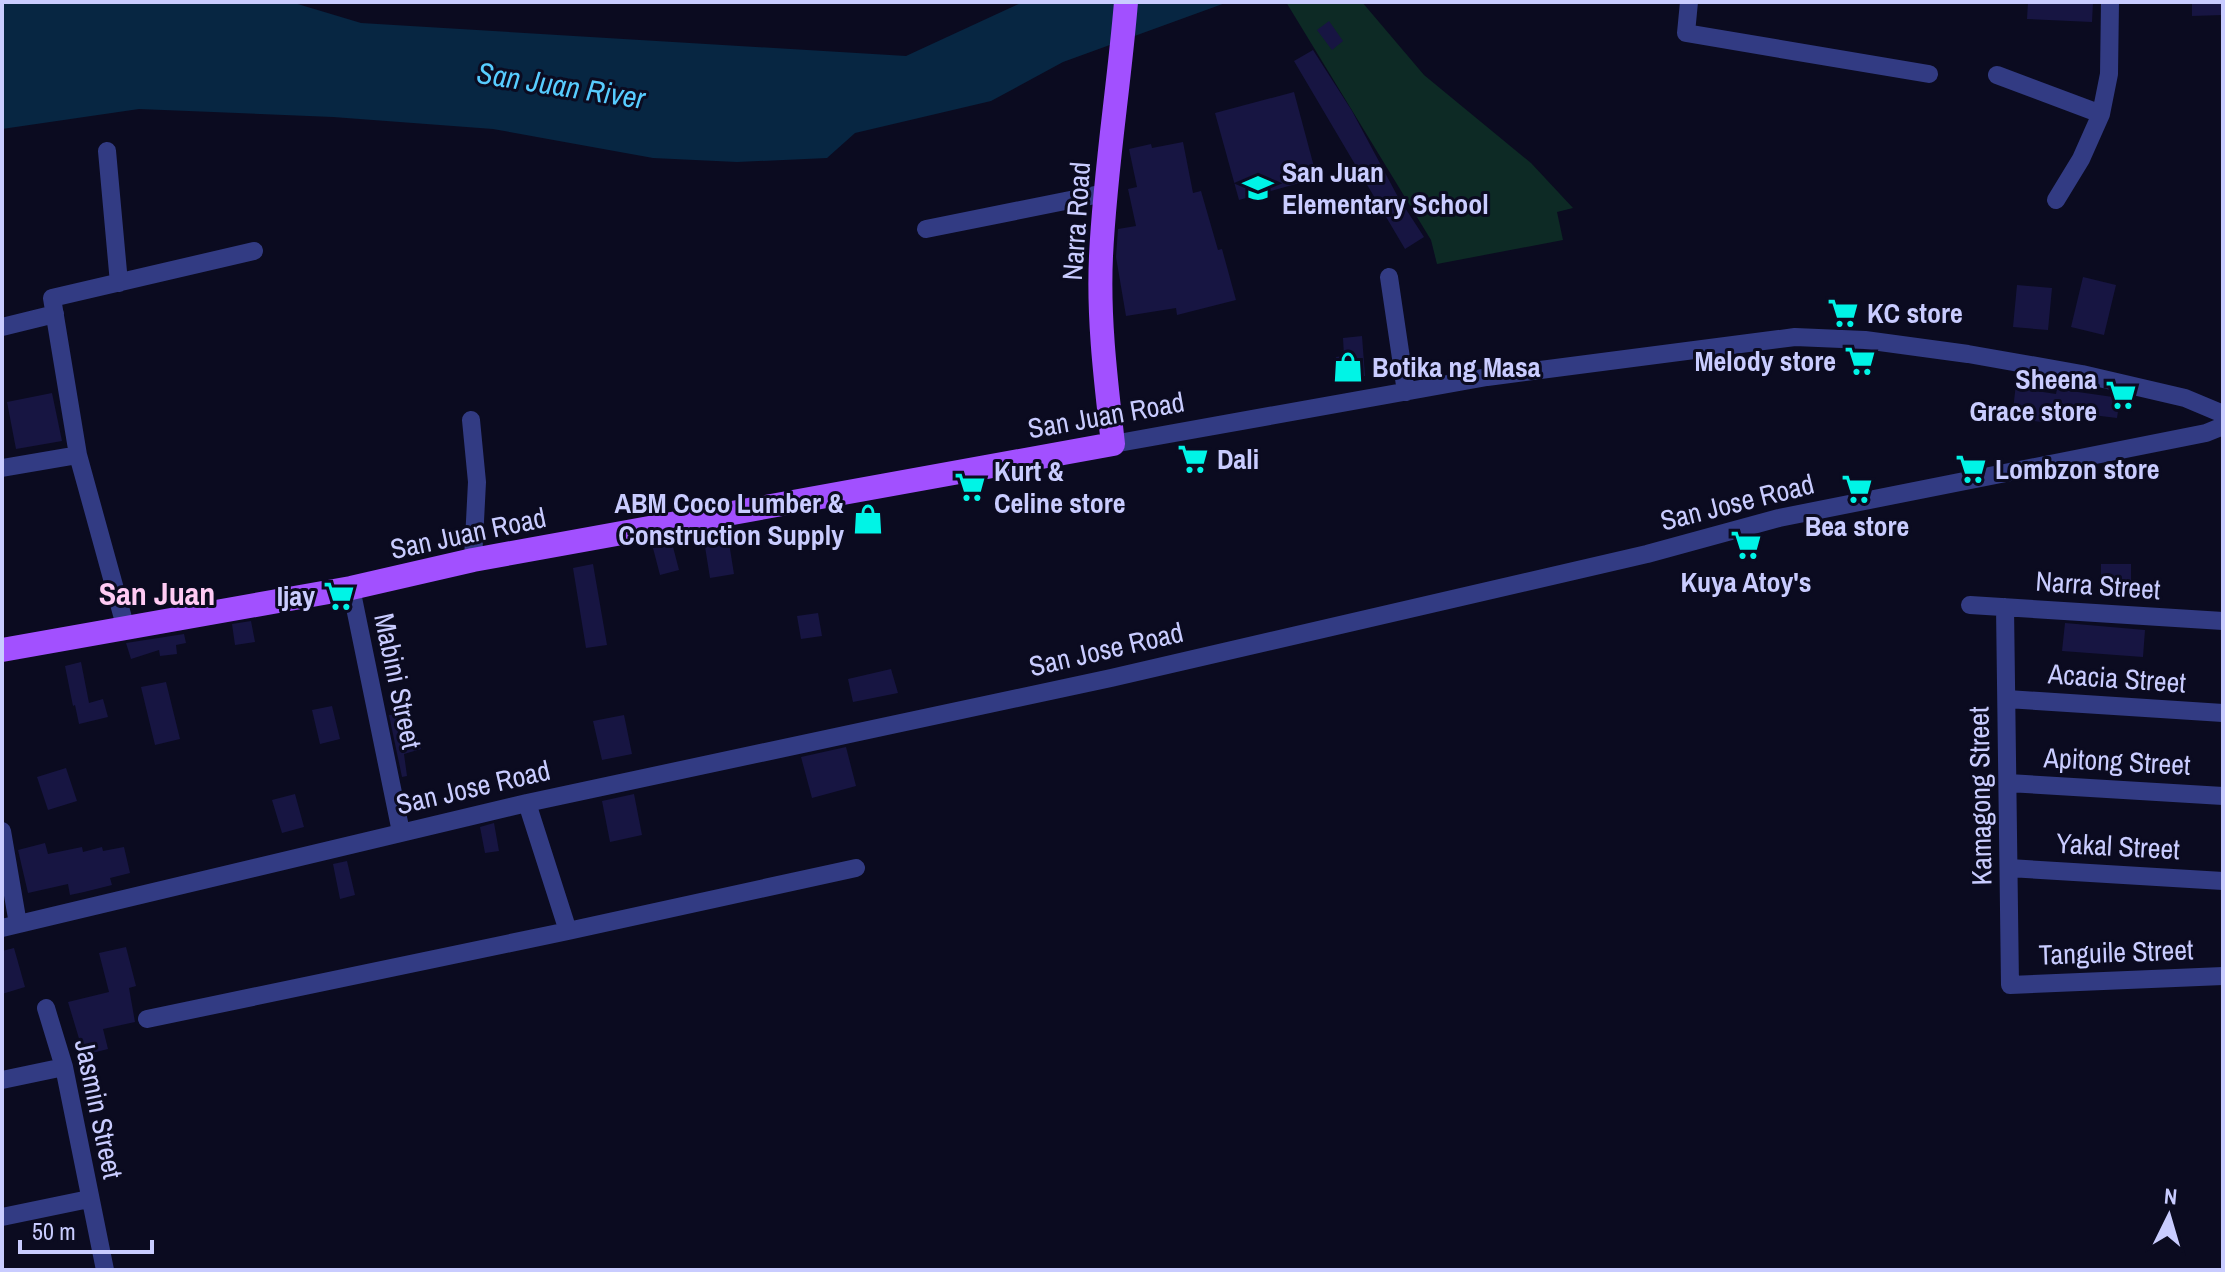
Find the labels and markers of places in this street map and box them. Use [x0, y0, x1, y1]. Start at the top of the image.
place label: San Juan Elementary School [1282, 153, 1489, 223]
school or university icon: San Juan Elementary School [1241, 171, 1275, 205]
place label: KC store [1867, 294, 1963, 332]
supermarket icon: KC store [1826, 296, 1860, 330]
place label: Melody store [1694, 342, 1836, 380]
supermarket icon: Melody store [1843, 344, 1877, 378]
place label: Botika ng Masa [1372, 348, 1541, 386]
shop icon: Botika ng Masa [1331, 350, 1365, 384]
place label: Sheena Grace store [1969, 360, 2097, 430]
supermarket icon: Sheena Grace store [2104, 378, 2138, 412]
place label: Dali [1217, 440, 1259, 478]
supermarket icon: Dali [1176, 442, 1210, 476]
place label: Lombzon store [1995, 450, 2160, 488]
place label: Kurt & Celine store [994, 452, 1125, 522]
supermarket icon: Lombzon store [1954, 452, 1988, 486]
supermarket icon: Kurt & Celine store [953, 470, 987, 504]
supermarket icon: Bea store [1840, 472, 1874, 506]
place label: ABM Coco Lumber & Construction Supply [614, 484, 844, 554]
shop icon: ABM Coco Lumber & Construction Supply [851, 502, 885, 536]
place label: Bea store [1805, 507, 1909, 545]
supermarket icon: Kuya Atoy's [1729, 528, 1763, 562]
place label: Kuya Atoy's [1681, 563, 1811, 601]
place label: Ijay [277, 577, 315, 615]
supermarket icon: Ijay [322, 579, 356, 613]

